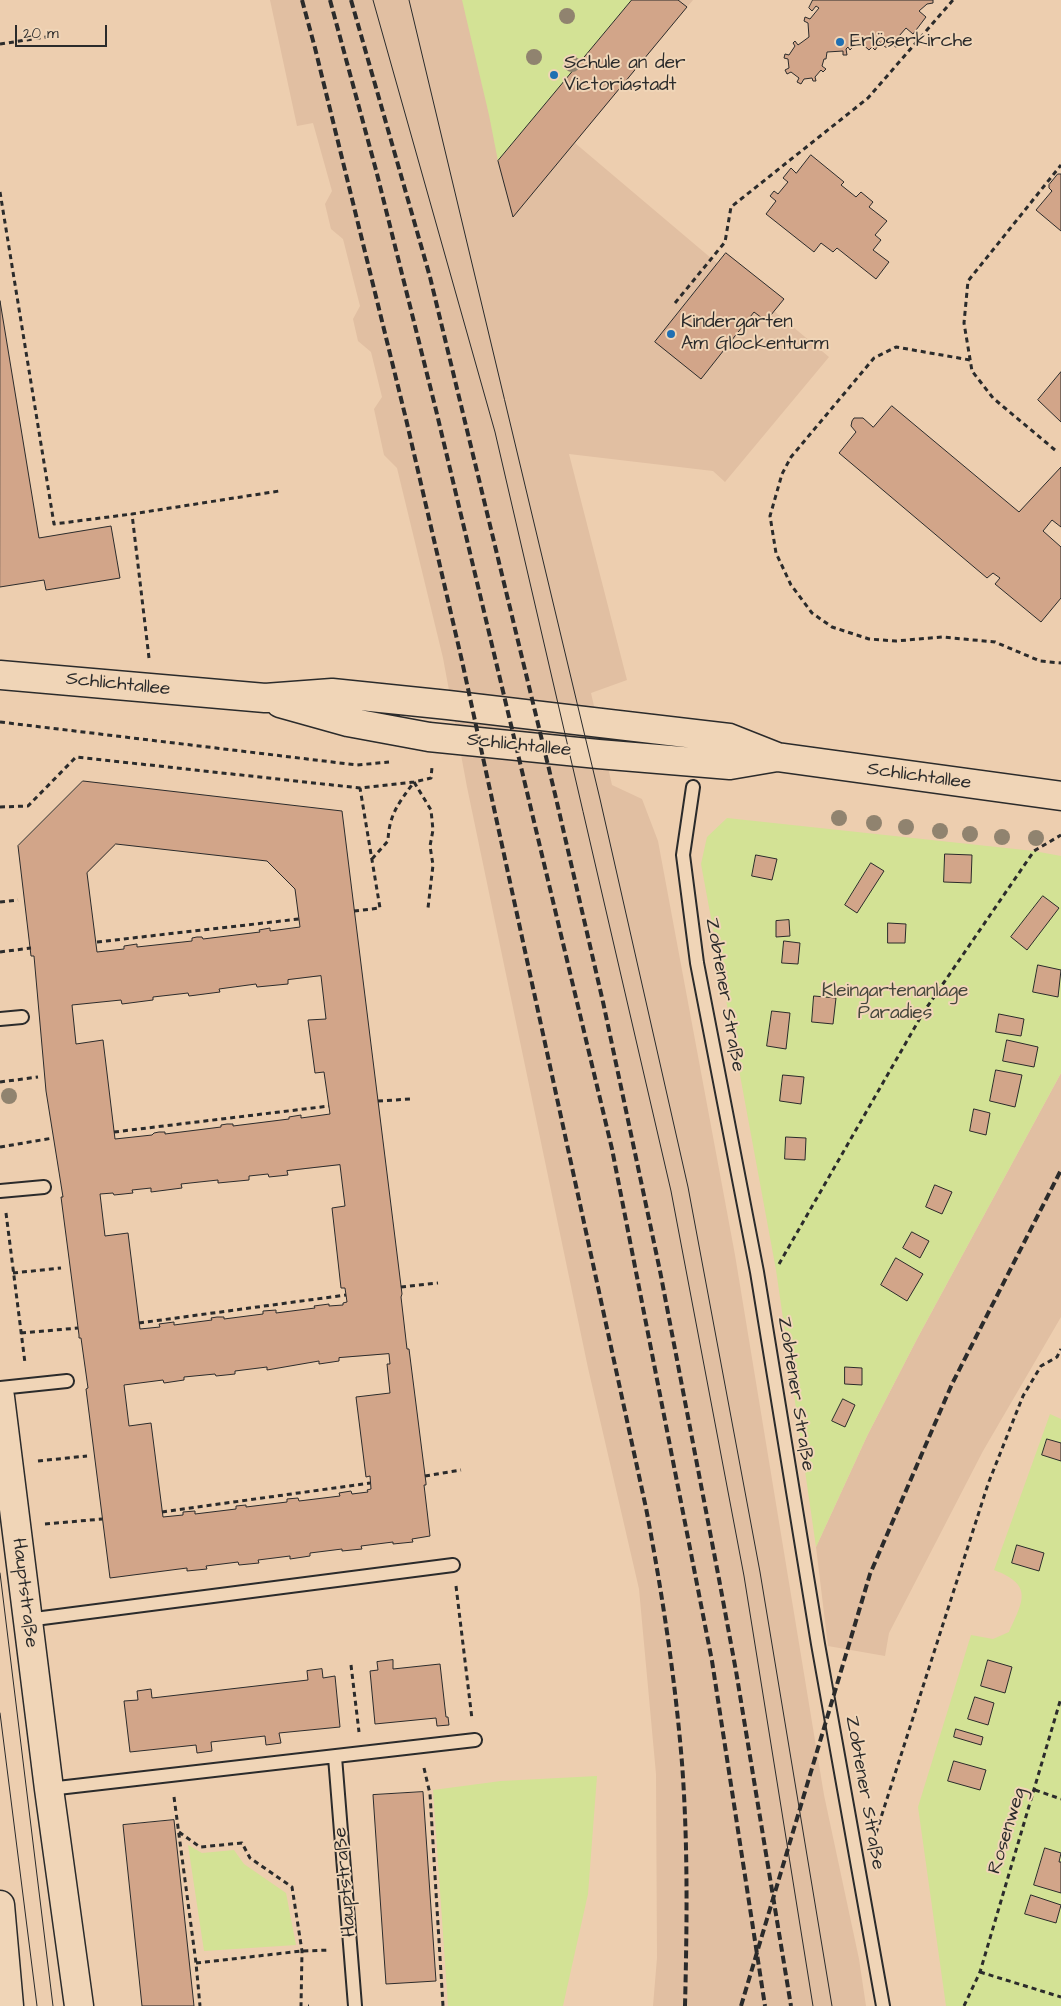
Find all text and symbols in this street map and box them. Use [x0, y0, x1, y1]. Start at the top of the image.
scale bar [18, 15, 110, 47]
text: 20 m [23, 23, 59, 44]
place label: Erlöserkirche [850, 31, 972, 53]
marker: Erlöserkirche [834, 36, 846, 48]
place label: Schule an der Victoriastadt [564, 53, 685, 97]
marker: Schule an der Victoriastadt [548, 69, 560, 81]
place label: Kindergarten Am Glockenturm [681, 312, 828, 356]
marker: Kindergarten Am Glockenturm [665, 328, 677, 340]
street label: Schlichtallee [65, 668, 171, 702]
street label: Schlichtallee [466, 729, 572, 763]
street label: Schlichtallee [866, 758, 972, 796]
street label: Zobtener Straße [699, 916, 749, 1074]
park label: Kleingartenanlage Paradies [822, 981, 968, 1025]
street label: Zobtener Straße [772, 1315, 818, 1473]
street label: Hauptstraße [6, 1537, 42, 1649]
street label: Zobtener Straße [839, 1714, 889, 1872]
street label: Rosenweg [984, 1785, 1032, 1877]
street label: Hauptstraße [330, 1826, 362, 1938]

